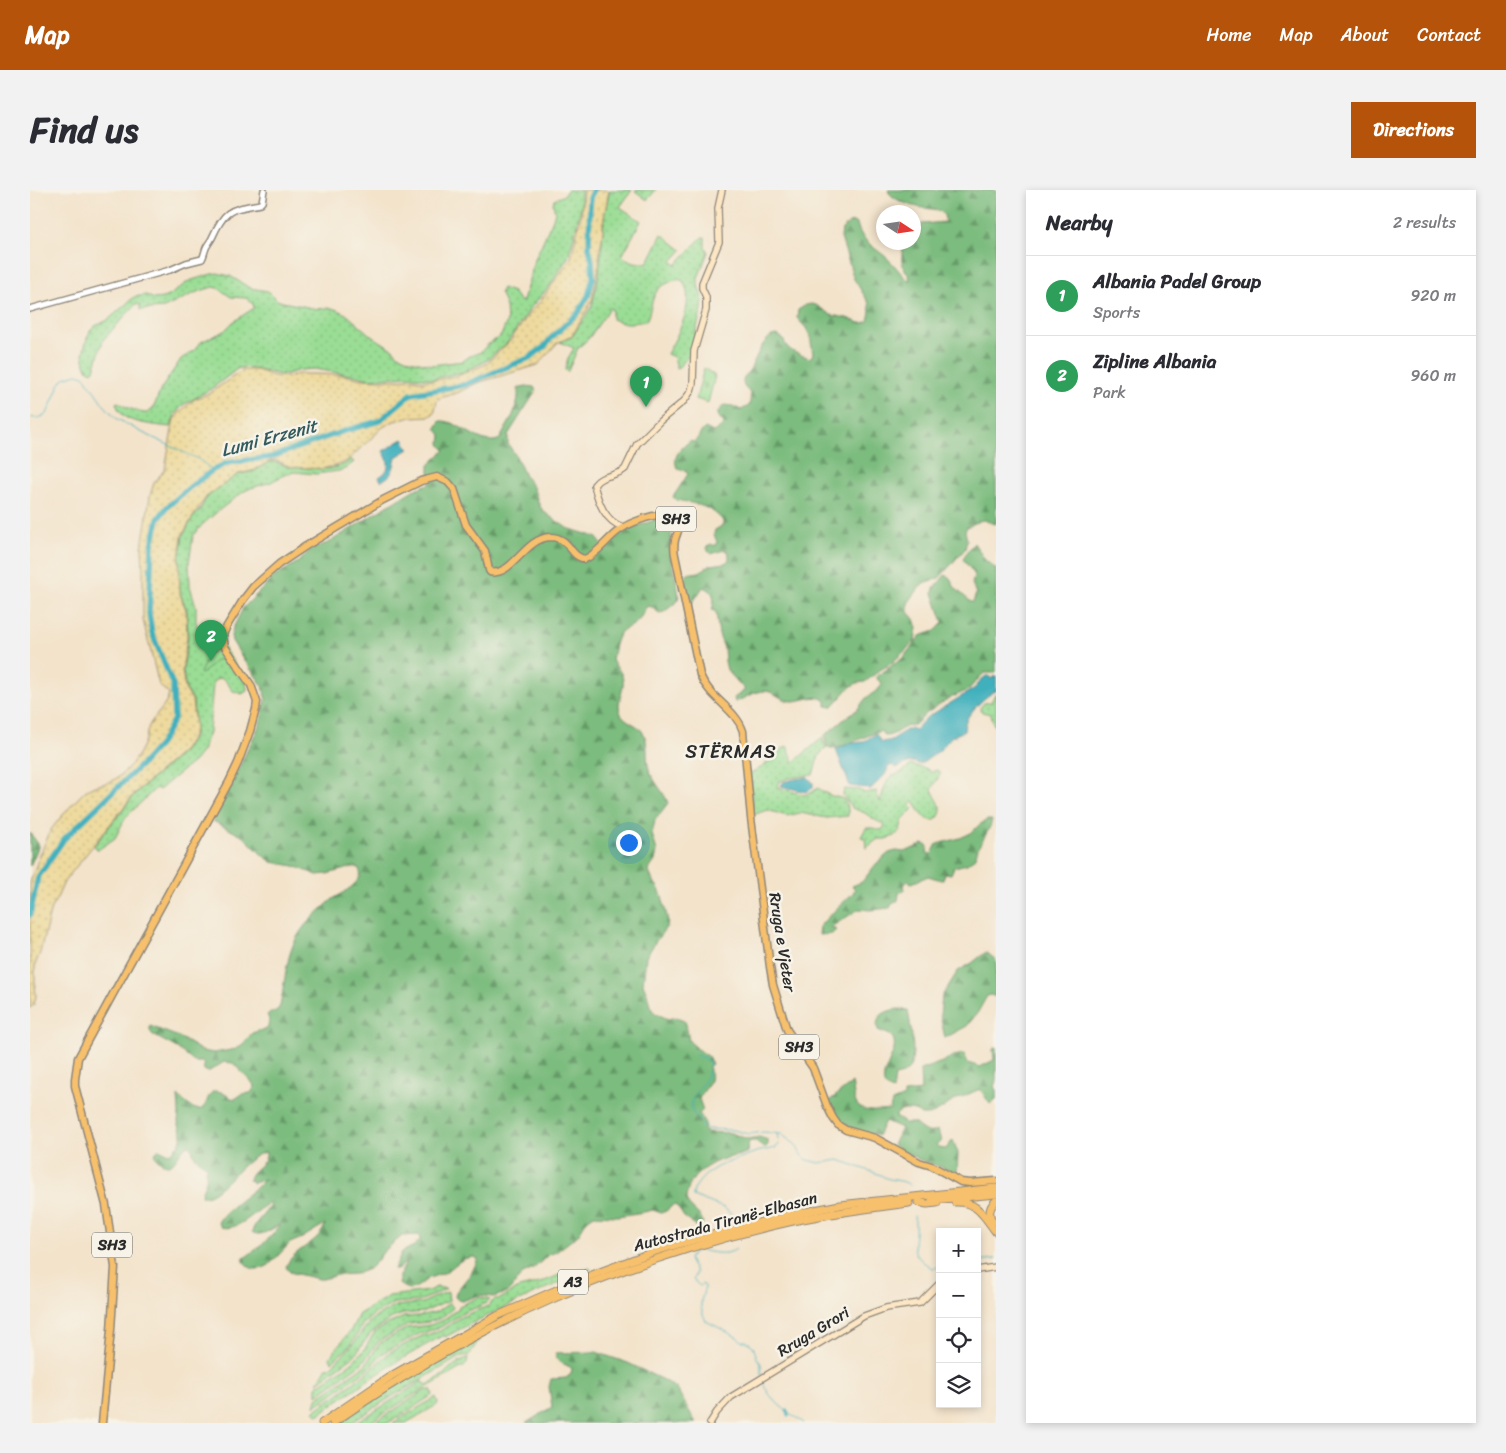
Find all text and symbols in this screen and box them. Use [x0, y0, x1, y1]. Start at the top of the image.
text: Map [25, 14, 69, 56]
text: Home [1207, 19, 1252, 51]
text: Map [1280, 19, 1313, 51]
text: About [1341, 19, 1389, 51]
text: Contact [1417, 19, 1481, 51]
text: Find us [30, 99, 138, 161]
button: Directions [1351, 102, 1476, 158]
text: Nearby [1046, 204, 1112, 242]
north arrow [876, 205, 921, 250]
text: 2 results [1393, 208, 1456, 237]
text: Albania Padel Group [1093, 265, 1261, 298]
text: 1 [1059, 281, 1065, 310]
text: 920 m [1410, 281, 1456, 310]
text: Sports [1093, 298, 1140, 327]
text: Zipline Albania [1093, 345, 1216, 378]
text: 2 [1057, 361, 1067, 390]
text: 960 m [1411, 361, 1456, 390]
pin: 1 [630, 366, 662, 407]
text: Park [1093, 378, 1126, 407]
water label: Lumi Erzenit [217, 409, 323, 466]
road number: SH3 [656, 506, 696, 532]
pin: 2 [195, 620, 227, 661]
district label: STËRMAS [685, 735, 777, 768]
your location [616, 830, 642, 856]
street label: Rruga e Vjeter [760, 890, 805, 995]
road number: SH3 [779, 1034, 819, 1060]
street label: Autostrada Tiranë-Elbasan [629, 1183, 821, 1260]
map controls [936, 1228, 981, 1408]
button: + [936, 1228, 981, 1273]
road number: SH3 [92, 1232, 132, 1258]
road number: A3 [558, 1270, 588, 1294]
button: − [936, 1273, 981, 1318]
street label: Rruga Grori [771, 1298, 856, 1365]
button: locate [936, 1318, 981, 1363]
button: layers [936, 1363, 981, 1408]

